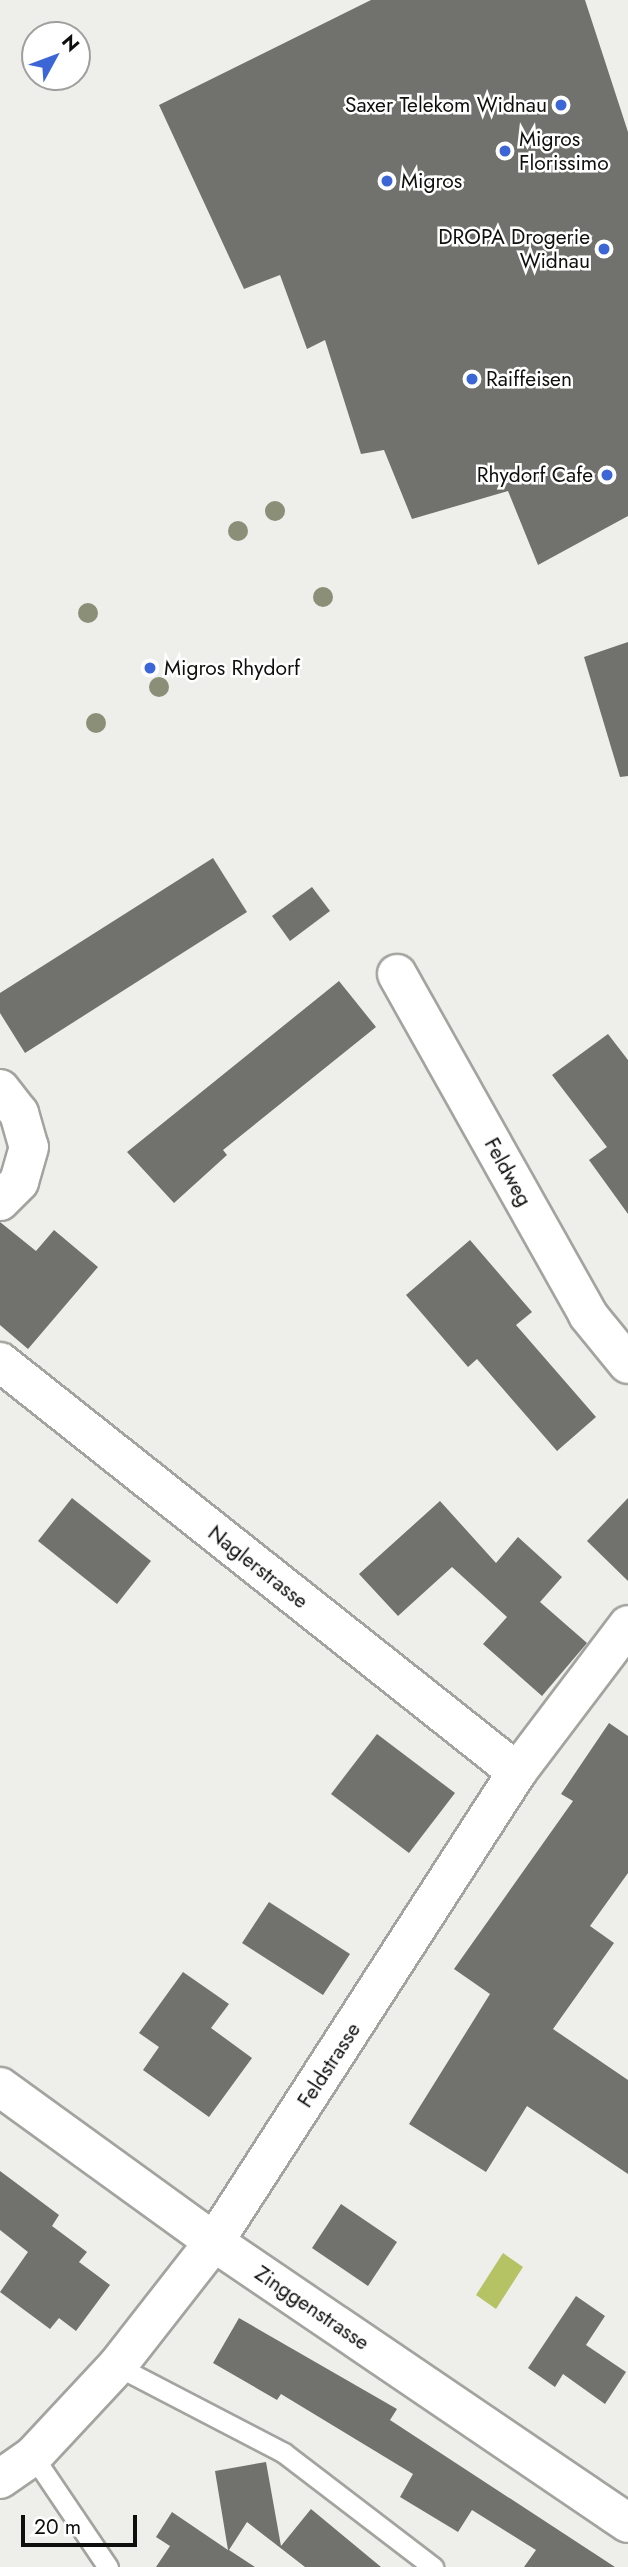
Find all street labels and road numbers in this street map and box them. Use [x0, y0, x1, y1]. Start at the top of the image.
street label: Feldweg [479, 1133, 537, 1211]
street label: Naglerstrasse [203, 1520, 313, 1614]
street label: Feldstrasse [292, 2018, 366, 2112]
street label: Zinggenstrasse [250, 2261, 374, 2355]

